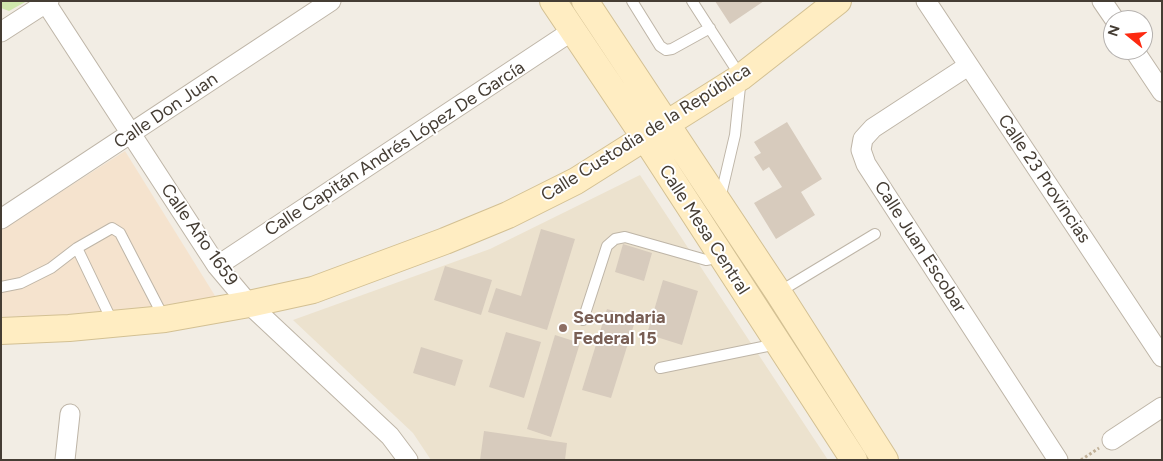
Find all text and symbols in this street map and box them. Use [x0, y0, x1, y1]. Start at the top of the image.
north arrow [1103, 10, 1153, 60]
text: N [1104, 23, 1124, 38]
street label: Calle Capitán Andrés López De García [261, 57, 529, 241]
street label: Calle Custodia de la República [537, 59, 755, 207]
street label: Calle Don Juan [110, 68, 222, 154]
street label: Calle 23 Provincias [993, 111, 1095, 247]
street label: Calle Mesa Central [654, 161, 754, 299]
street label: Calle Juan Escobar [869, 177, 971, 317]
street label: Calle Año 1659 [156, 180, 242, 290]
place label: Secundaria Federal 15 [573, 307, 666, 350]
marker: Secundaria Federal 15 [557, 322, 569, 334]

